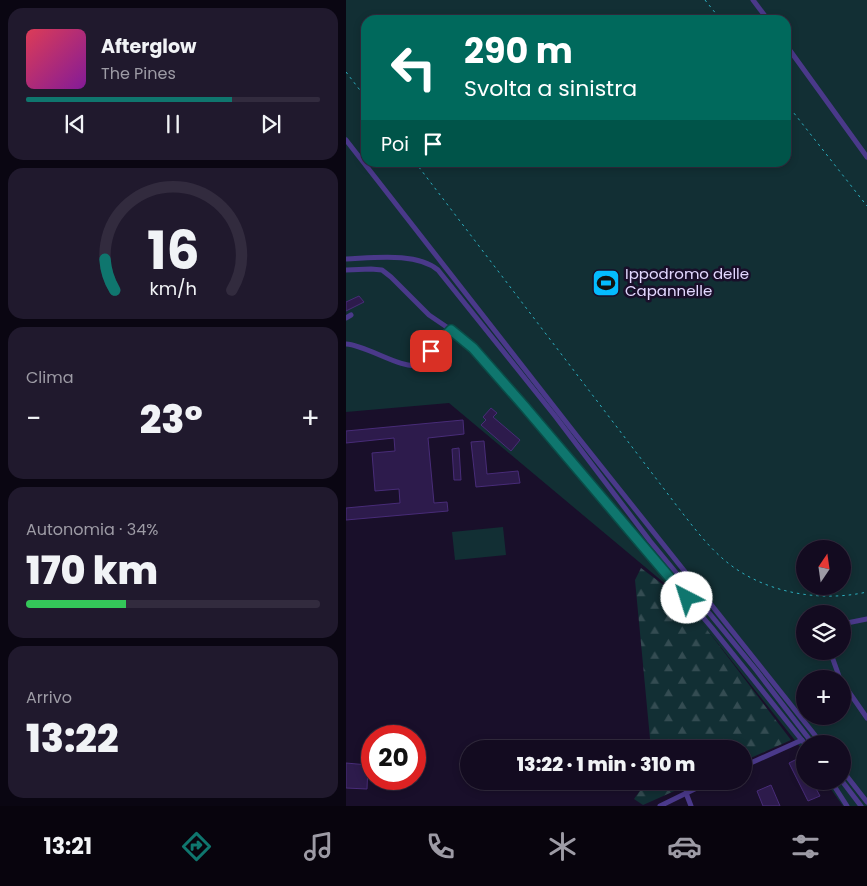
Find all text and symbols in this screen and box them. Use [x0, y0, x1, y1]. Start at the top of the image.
text: 290 m [464, 26, 573, 75]
text: Afterglow [101, 33, 196, 60]
icon: left [381, 35, 446, 100]
text: The Pines [101, 62, 176, 85]
text: Svolta a sinistra [464, 73, 637, 104]
icon: previous [61, 110, 89, 138]
icon: pause [159, 110, 187, 138]
icon: next [257, 110, 285, 138]
icon: arrive [419, 130, 447, 158]
text: Poi [381, 131, 409, 158]
text: 16 [147, 214, 199, 287]
place label: Ippodromo delle Capannelle [625, 263, 749, 301]
sports icon: Ippodromo delle Capannelle [591, 268, 621, 298]
text: km/h [149, 276, 197, 301]
pin [410, 330, 452, 372]
icon: arrive [417, 337, 445, 365]
text: Clima [26, 366, 74, 389]
text: 23° [140, 393, 203, 446]
text: − [26, 399, 41, 438]
text: + [301, 399, 320, 438]
text: Autonomia · 34% [26, 518, 158, 541]
north arrow [796, 540, 851, 595]
map controls [796, 540, 851, 790]
text: 170 km [26, 544, 158, 597]
position arrow [660, 571, 712, 623]
button: layers [796, 605, 851, 660]
button: + [796, 670, 851, 725]
text: Arrivo [26, 686, 72, 709]
text: 13:22 [26, 712, 119, 765]
speed limit sign: 20 [361, 725, 426, 790]
button: − [796, 735, 851, 790]
text: 13:22 · 1 min · 310 m [517, 751, 695, 778]
icon: directions [179, 829, 214, 864]
icon: music [301, 829, 336, 864]
icon: phone [423, 829, 458, 864]
icon: climate [545, 829, 580, 864]
icon: car [667, 829, 702, 864]
icon: filters [788, 829, 823, 864]
text: 13:21 [43, 831, 92, 862]

